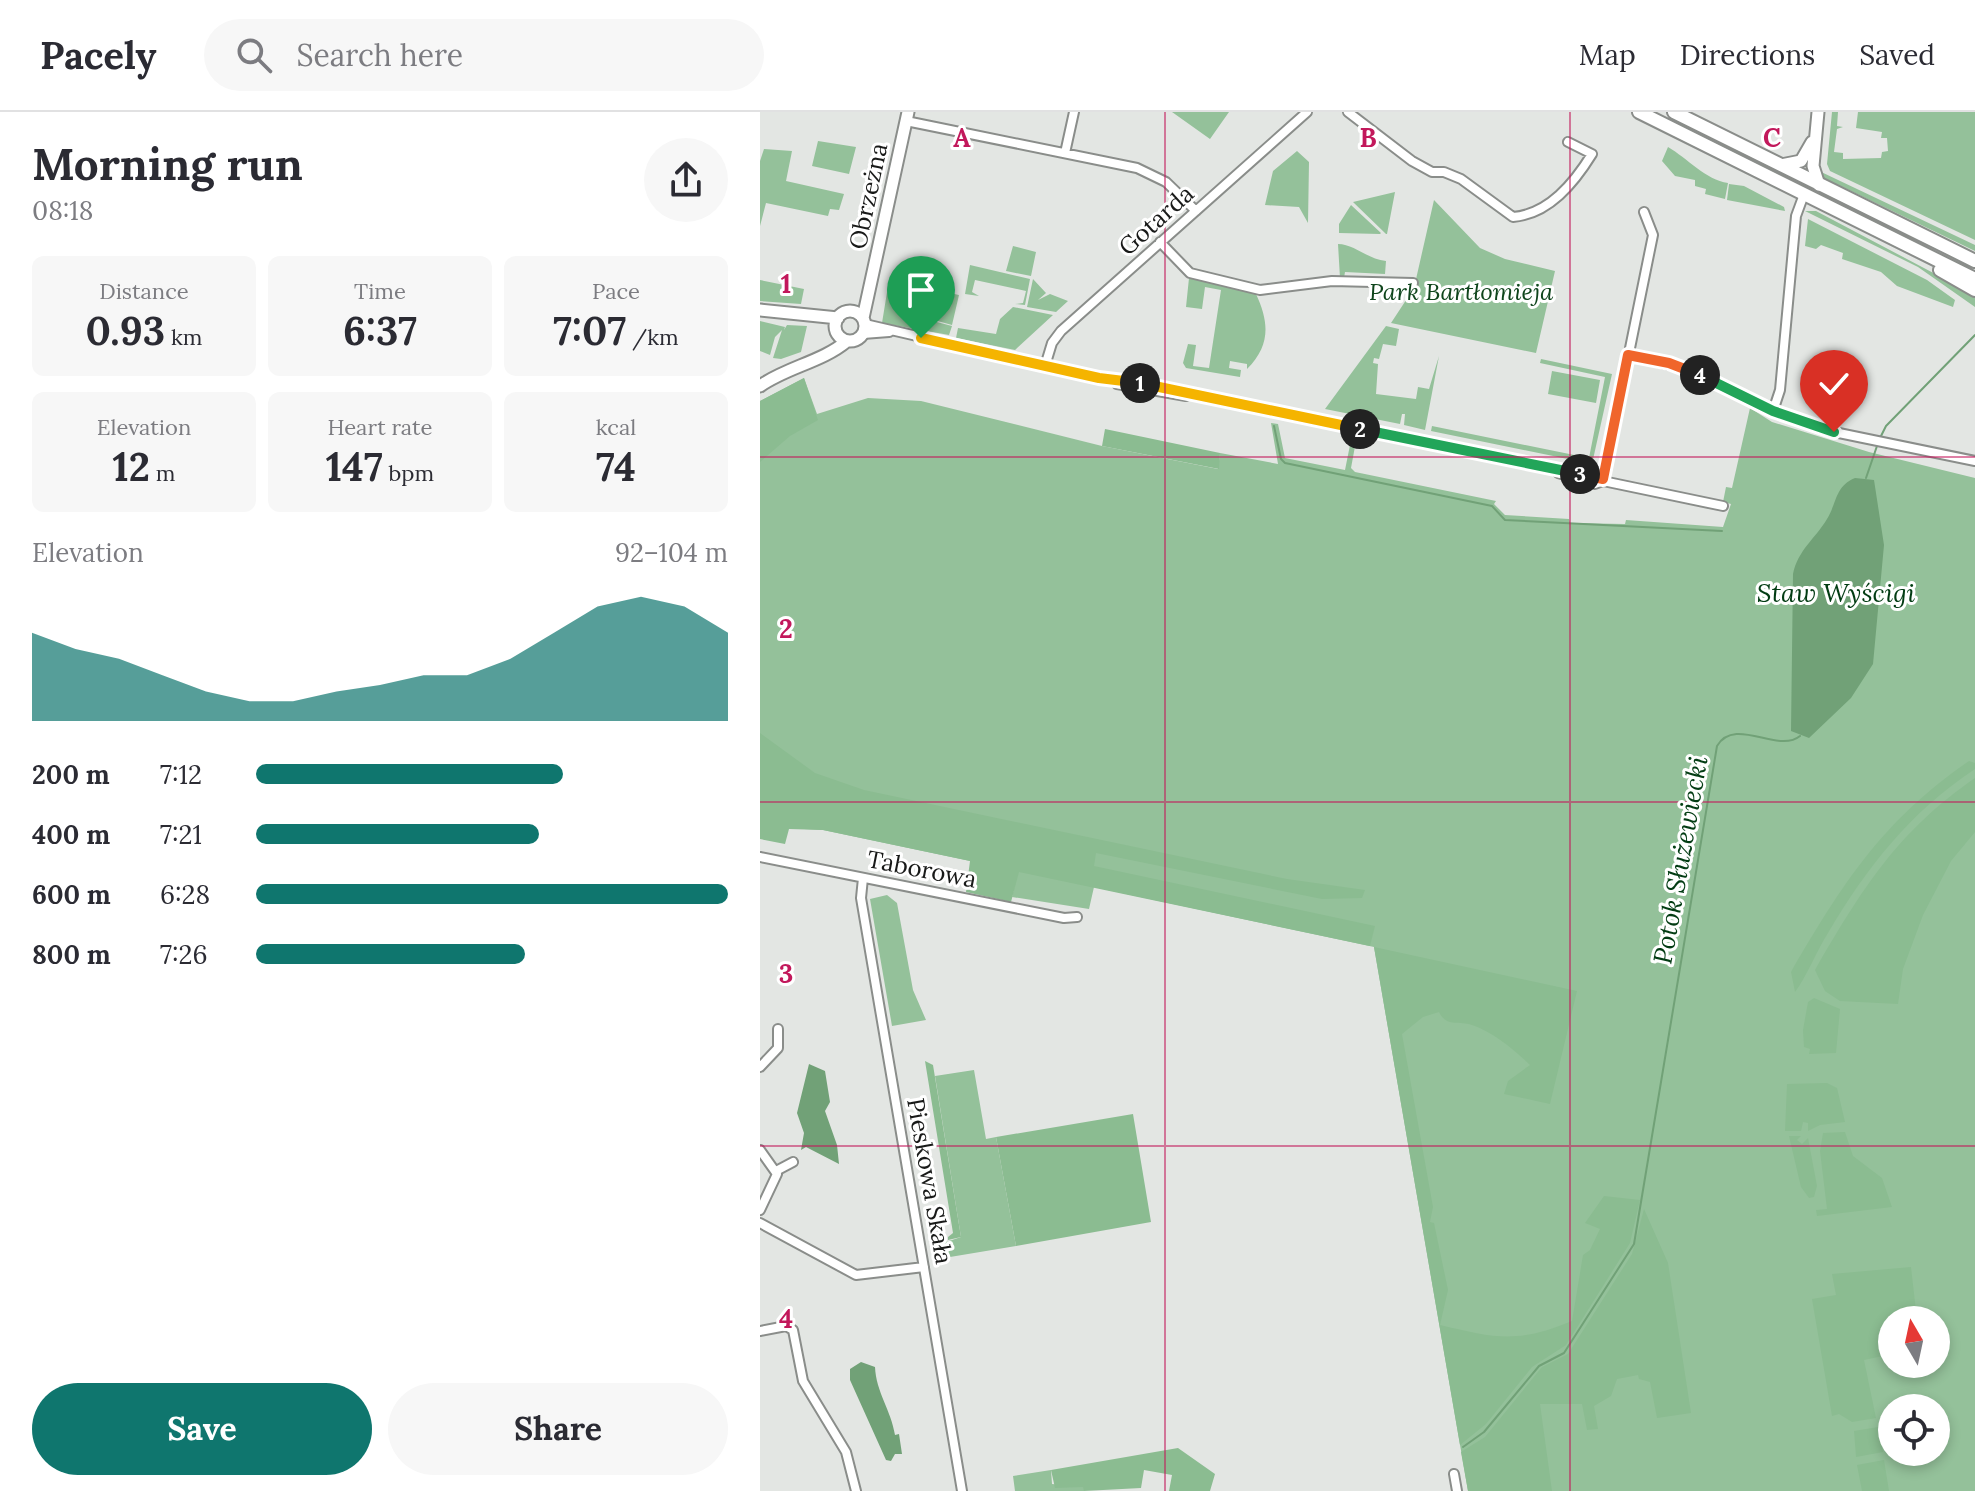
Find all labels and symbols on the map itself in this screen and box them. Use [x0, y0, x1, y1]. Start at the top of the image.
text: A [953, 121, 971, 154]
text: B [1359, 121, 1377, 154]
text: C [1763, 121, 1781, 154]
street label: Obrzeżna [842, 140, 894, 252]
street label: Gotarda [1112, 178, 1200, 262]
pin [887, 256, 955, 338]
text: 1 [781, 267, 791, 300]
park label: Park Bartłomieja [1369, 276, 1554, 307]
pin [1800, 350, 1868, 432]
pin: 4 [1680, 355, 1720, 395]
pin: 1 [1120, 363, 1160, 403]
pin: 2 [1340, 409, 1380, 449]
pin: 3 [1560, 454, 1600, 494]
water label: Staw Wyścigi [1757, 576, 1916, 609]
text: 2 [779, 612, 793, 645]
water label: Potok Służewiecki [1645, 753, 1715, 966]
street label: Taborowa [865, 843, 979, 895]
text: 3 [779, 957, 793, 990]
street label: Pieskowa Skała [900, 1096, 960, 1266]
text: 4 [779, 1302, 793, 1335]
north arrow [1878, 1306, 1950, 1378]

